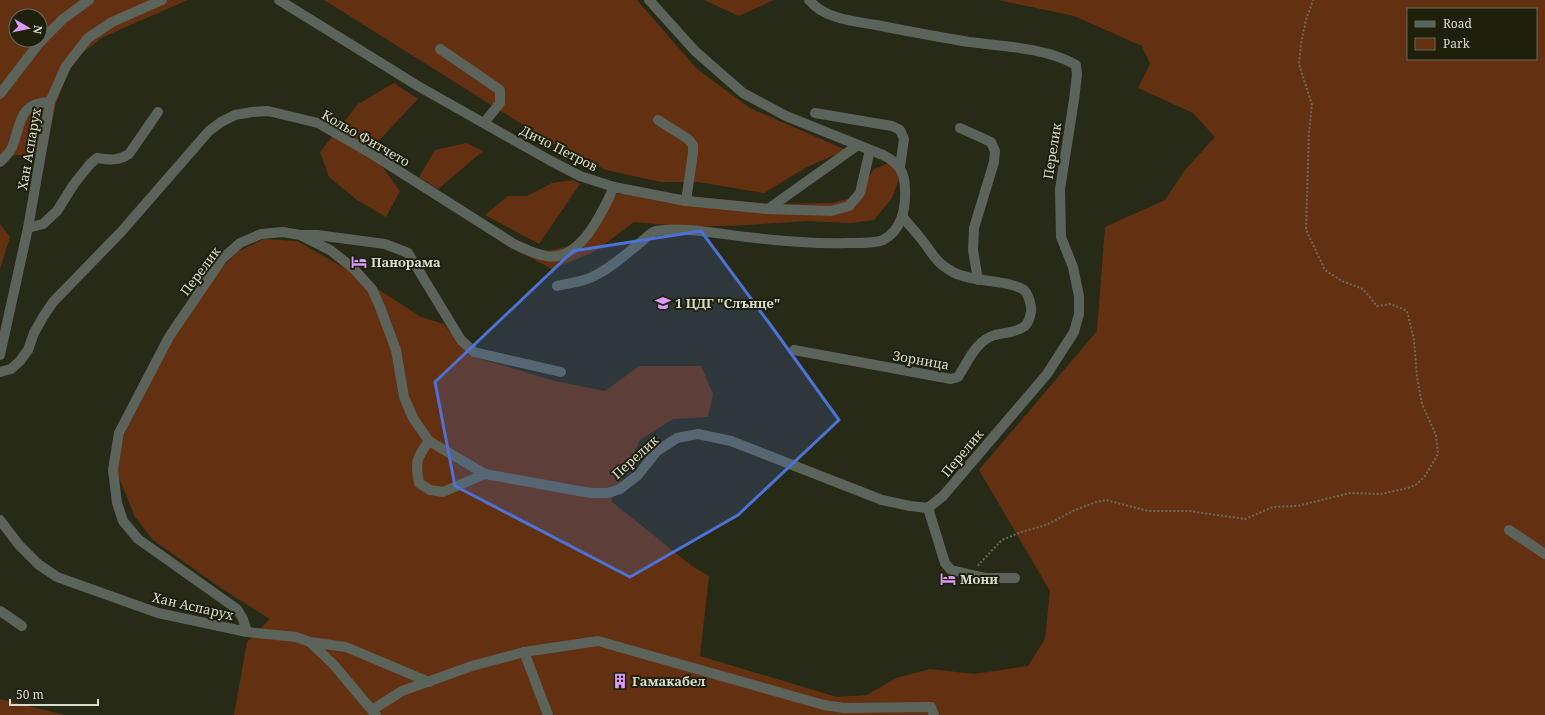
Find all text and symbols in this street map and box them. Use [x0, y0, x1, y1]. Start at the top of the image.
north arrow [8, 8, 48, 48]
legend [1407, 8, 1537, 60]
text: Road [1443, 15, 1473, 32]
text: N [30, 24, 46, 35]
text: Park [1443, 35, 1471, 52]
street label: Кольо Фитчето [319, 105, 413, 171]
street label: Хан Аспарух [13, 106, 45, 191]
street label: Дичо Петров [517, 121, 601, 175]
street label: Перелик [1039, 121, 1065, 180]
street label: Перелик [176, 243, 224, 299]
hotel icon: Панорама [350, 253, 368, 271]
place label: Панорама [371, 253, 441, 271]
school or university icon: 1 ЦДГ "Слънце" [654, 294, 672, 312]
place label: 1 ЦДГ "Слънце" [675, 294, 780, 312]
street label: Зорница [891, 346, 951, 374]
street label: Перелик [937, 425, 987, 481]
street label: Перелик [608, 431, 662, 483]
hotel icon: Мони [939, 570, 957, 588]
place label: Мони [960, 570, 998, 588]
street label: Хан Аспарух [151, 588, 236, 624]
building icon: Гамакабел [611, 672, 629, 690]
place label: Гамакабел [632, 672, 705, 690]
scale bar [10, 681, 98, 707]
text: 50 m [16, 686, 44, 703]

